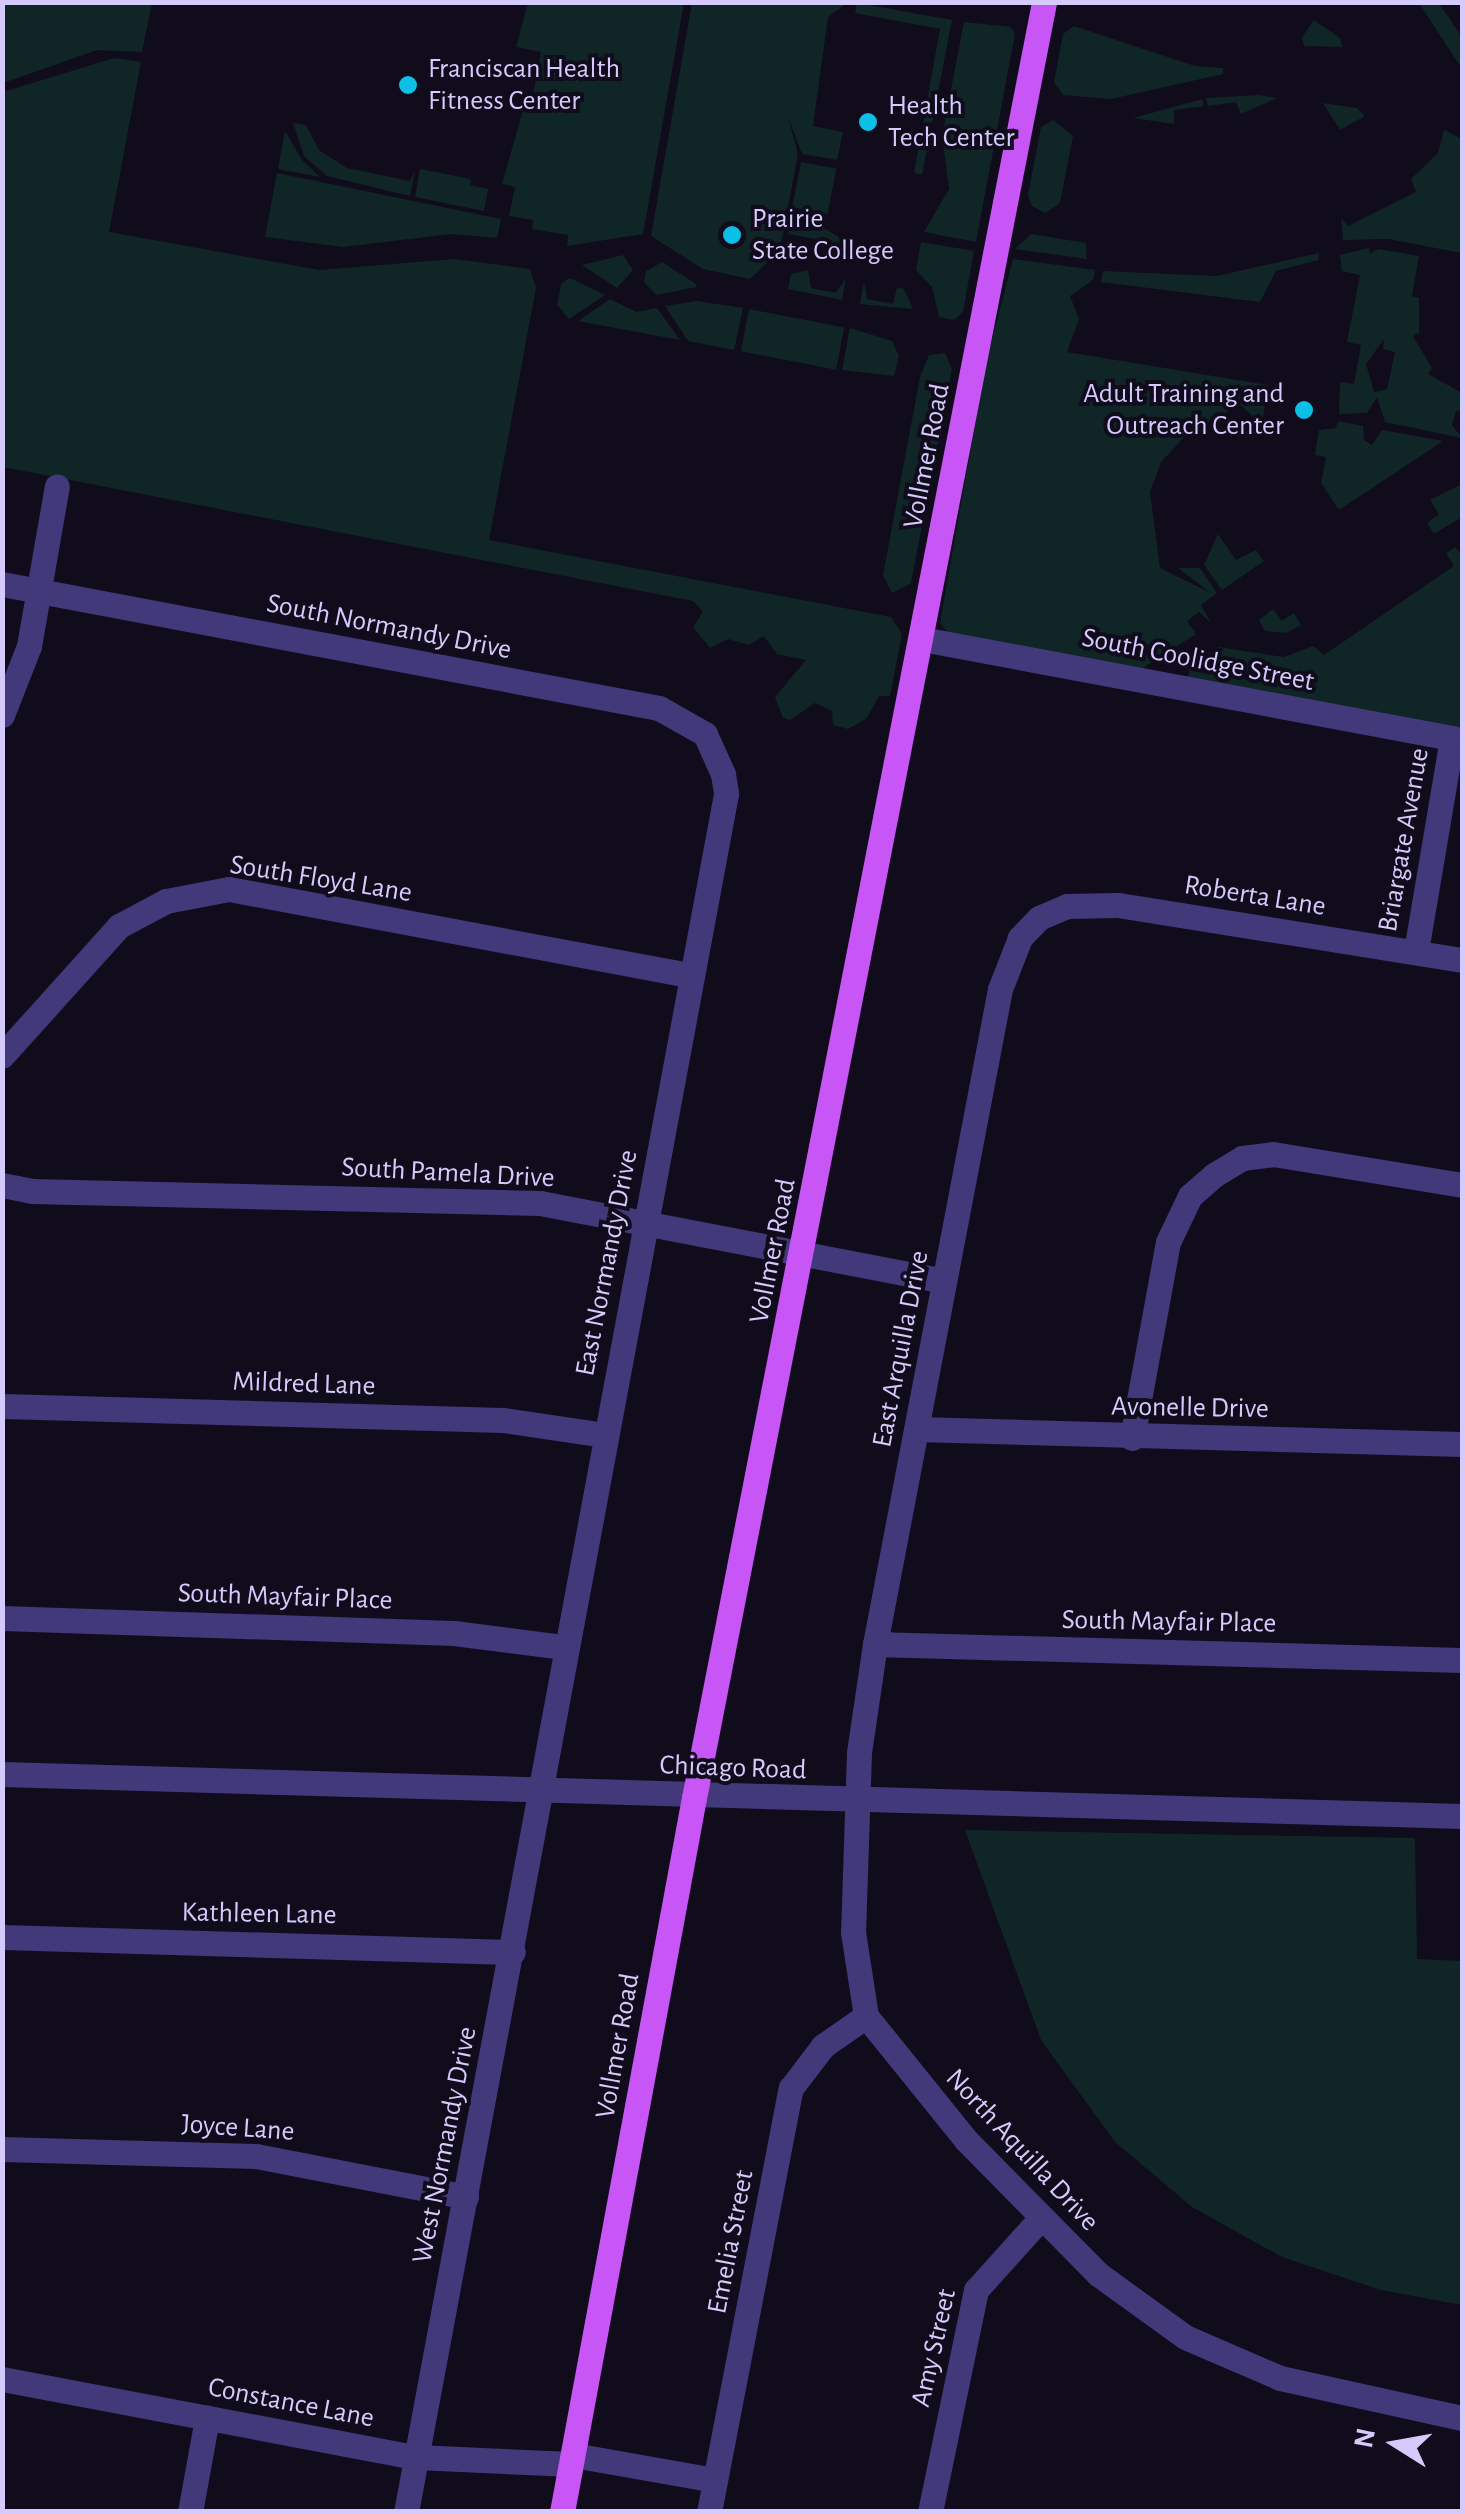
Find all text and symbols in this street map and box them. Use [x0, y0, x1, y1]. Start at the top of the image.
place label: Franciscan Health Fitness Center [428, 52, 620, 118]
marker: Franciscan Health Fitness Center [397, 74, 419, 96]
place label: Health Tech Center [888, 89, 1015, 155]
marker: Health Tech Center [857, 111, 879, 133]
place label: Prairie State College [752, 202, 894, 268]
marker: Prairie State College [721, 224, 743, 246]
place label: Adult Training and Outreach Center [1083, 377, 1284, 443]
street label: Vollmer Road [897, 381, 957, 531]
marker: Adult Training and Outreach Center [1293, 399, 1315, 421]
street label: South Normandy Drive [264, 587, 514, 667]
street label: South Coolidge Street [1079, 621, 1317, 699]
street label: Briargate Avenue [1371, 745, 1437, 935]
street label: South Floyd Lane [228, 848, 414, 910]
street label: Roberta Lane [1182, 868, 1328, 924]
street label: East Normandy Drive [569, 1147, 645, 1379]
street label: South Pamela Drive [341, 1151, 555, 1195]
street label: Vollmer Road [743, 1176, 803, 1326]
street label: East Arquilla Drive [865, 1248, 937, 1450]
street label: Mildred Lane [232, 1365, 376, 1403]
street label: Avonelle Drive [1111, 1390, 1269, 1426]
street label: South Mayfair Place [177, 1576, 393, 1618]
street label: South Mayfair Place [1061, 1603, 1277, 1641]
street label: Chicago Road [659, 1749, 807, 1787]
street label: Kathleen Lane [181, 1896, 337, 1932]
street label: Vollmer Road [589, 1971, 647, 2121]
street label: West Normandy Drive [406, 2024, 484, 2266]
street label: North Aquilla Drive [938, 2062, 1106, 2238]
street label: Joyce Lane [180, 2107, 296, 2149]
street label: Emelia Street [701, 2167, 761, 2317]
street label: Amy Street [904, 2286, 964, 2410]
street label: Constance Lane [205, 2370, 377, 2436]
north arrow [1345, 2394, 1445, 2494]
text: N [1350, 2426, 1381, 2451]

